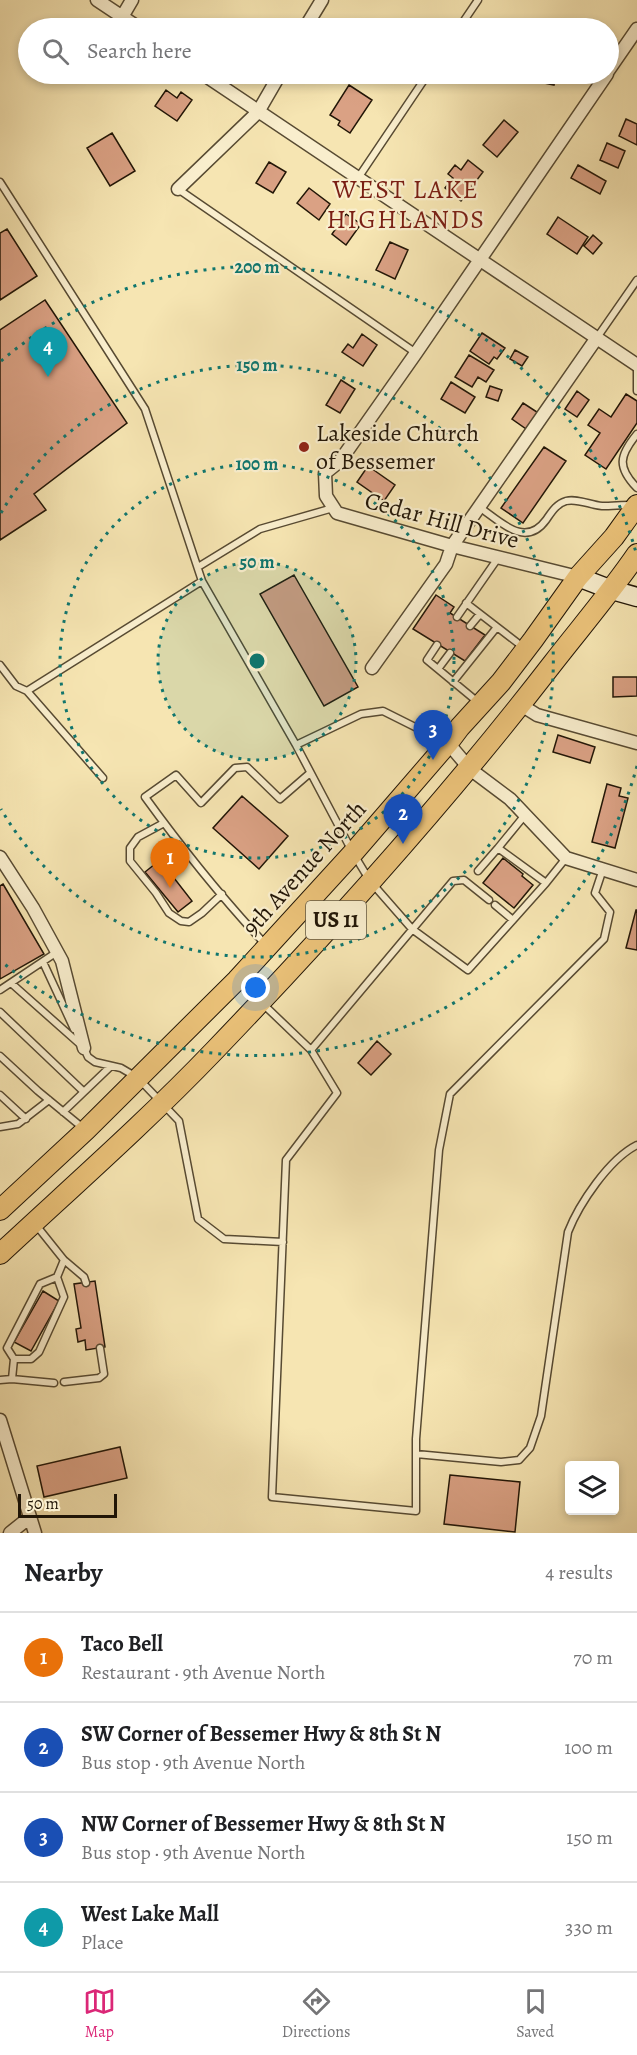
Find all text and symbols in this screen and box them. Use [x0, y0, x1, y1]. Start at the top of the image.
search box [18, 18, 619, 84]
icon: search [39, 35, 72, 68]
text: Search here [87, 36, 192, 66]
district label: WEST LAKE HIGHLANDS [326, 172, 486, 237]
text: 200 m [234, 255, 280, 279]
pin: 4 [28, 328, 68, 377]
text: 150 m [236, 353, 278, 377]
place label: Lakeside Church of Bessemer [316, 417, 479, 477]
marker: Lakeside Church of Bessemer [297, 440, 311, 454]
text: 100 m [236, 452, 278, 476]
street label: Cedar Hill Drive [361, 484, 523, 556]
text: 50 m [240, 550, 274, 574]
centre of rings [247, 651, 267, 671]
pin: 3 [414, 710, 452, 760]
street label: 9th Avenue North [235, 794, 373, 942]
pin: 2 [384, 794, 422, 844]
pin: 1 [150, 838, 190, 888]
road number: US 11 [306, 901, 366, 939]
your location [241, 973, 270, 1002]
map controls [565, 1461, 619, 1515]
button: layers [565, 1461, 619, 1515]
scale bar [18, 1491, 117, 1518]
text: 50 m [27, 1493, 59, 1515]
text: Nearby [24, 1555, 103, 1590]
text: 4 results [545, 1559, 613, 1586]
text: Taco Bell [81, 1629, 163, 1659]
text: 1 [40, 1644, 47, 1671]
text: 70 m [573, 1644, 613, 1671]
text: Restaurant · 9th Avenue North [81, 1659, 325, 1686]
text: SW Corner of Bessemer Hwy & 8th St N [81, 1719, 441, 1749]
text: 2 [39, 1734, 48, 1761]
text: 100 m [564, 1734, 613, 1761]
text: Bus stop · 9th Avenue North [81, 1749, 306, 1776]
text: NW Corner of Bessemer Hwy & 8th St N [81, 1809, 446, 1839]
text: 3 [39, 1824, 48, 1851]
text: 150 m [566, 1824, 613, 1851]
text: Bus stop · 9th Avenue North [81, 1839, 306, 1866]
text: West Lake Mall [81, 1899, 219, 1929]
text: 4 [39, 1914, 48, 1941]
text: 330 m [565, 1914, 613, 1941]
text: Place [81, 1929, 123, 1956]
tab: Map [83, 1985, 116, 2043]
tab: Directions [282, 1985, 350, 2043]
tab: Saved [516, 1985, 554, 2043]

